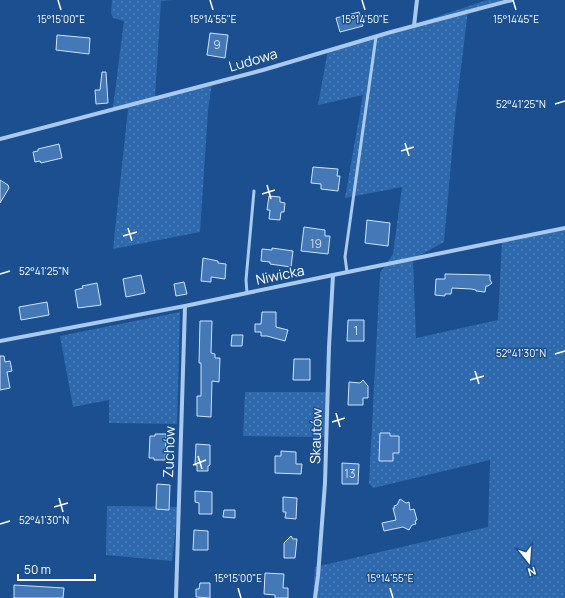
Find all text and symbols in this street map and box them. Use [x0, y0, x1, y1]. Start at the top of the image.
text: 15°15'00"E [37, 12, 85, 26]
text: 15°14'55"E [190, 12, 237, 26]
text: 15°14'50"E [341, 12, 389, 26]
text: 15°14'45"E [493, 12, 539, 26]
house number: 9 [213, 36, 221, 53]
street label: Ludowa [226, 44, 279, 76]
text: 52°41'25"N [496, 97, 546, 111]
house number: 19 [310, 235, 322, 252]
street label: Niwicka [254, 260, 306, 289]
text: 52°41'25"N [19, 264, 69, 278]
house number: 1 [354, 322, 358, 339]
text: 52°41'30"N [496, 346, 546, 360]
street label: Skautów [305, 408, 326, 464]
street label: Zuchów [158, 426, 179, 478]
house number: 13 [344, 465, 356, 482]
text: 52°41'30"N [19, 513, 69, 527]
north arrow [509, 542, 549, 582]
scale bar [18, 556, 95, 582]
text: 50 m [24, 561, 51, 578]
text: N [526, 564, 538, 580]
text: 15°15'00"E [214, 571, 262, 585]
text: 15°14'55"E [367, 571, 414, 585]

